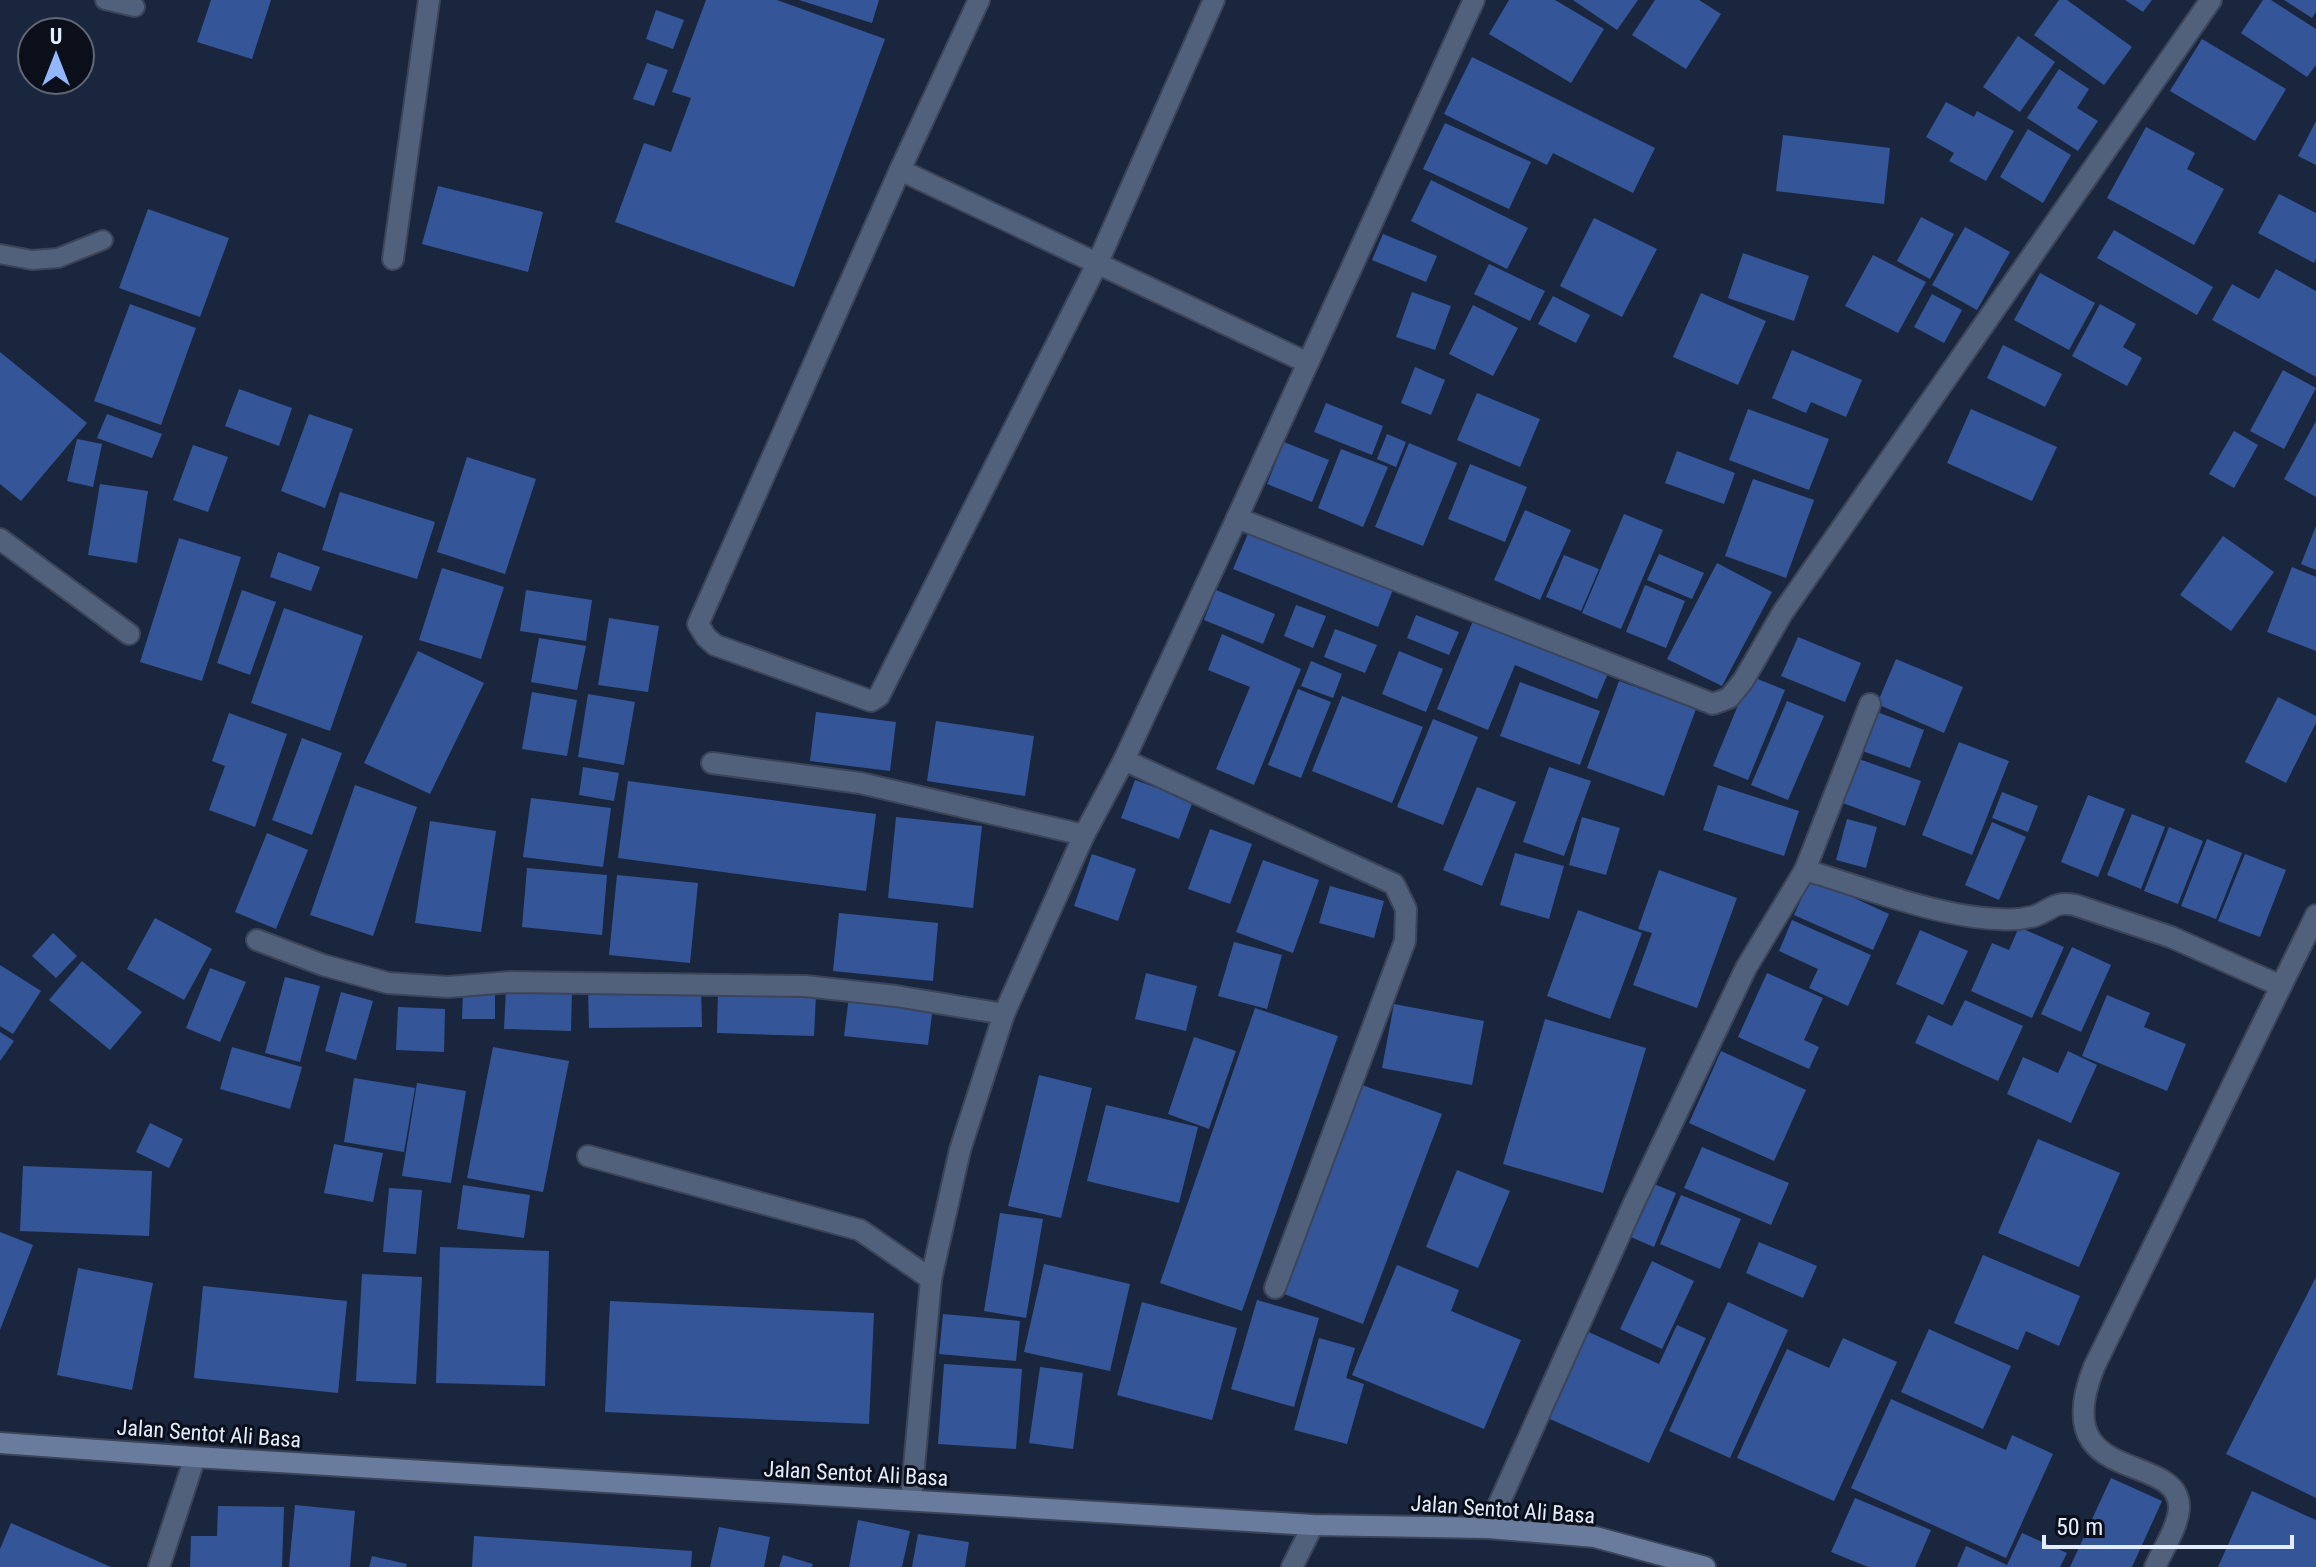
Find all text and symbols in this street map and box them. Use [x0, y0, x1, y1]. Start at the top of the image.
north arrow [16, 16, 96, 96]
text: U [50, 24, 62, 49]
street label: Jalan Sentot Ali Basa [116, 1415, 302, 1452]
street label: Jalan Sentot Ali Basa [763, 1456, 949, 1491]
street label: Jalan Sentot Ali Basa [1410, 1491, 1596, 1528]
scale bar [2044, 1499, 2292, 1549]
text: 50 m [2056, 1513, 2103, 1541]

